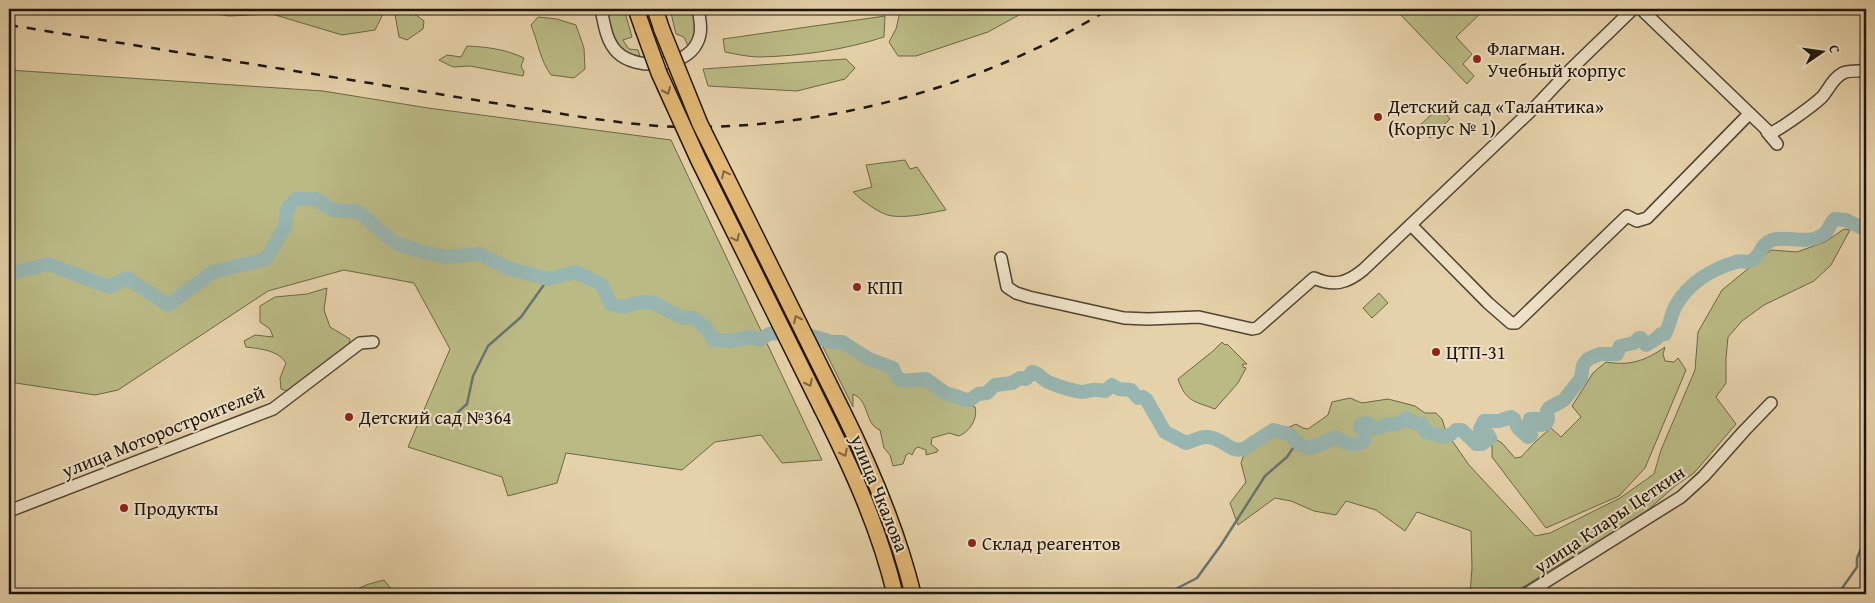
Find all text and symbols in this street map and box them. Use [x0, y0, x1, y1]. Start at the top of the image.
north arrow [1798, 28, 1848, 78]
place label: Флагман. Учебный корпус [1487, 34, 1626, 84]
text: С [1824, 43, 1845, 55]
marker: Флагман. Учебный корпус [1471, 53, 1483, 65]
one-way arrow [660, 86, 671, 95]
place label: Детский сад «Талантика» (Корпус № 1) [1387, 92, 1604, 142]
marker: Детский сад «Талантика» (Корпус № 1) [1372, 111, 1384, 123]
one-way arrow [721, 170, 731, 179]
one-way arrow [730, 233, 740, 242]
place label: КПП [867, 273, 903, 301]
marker: КПП [851, 281, 863, 293]
one-way arrow [793, 316, 803, 325]
place label: ЦТП-31 [1446, 338, 1506, 366]
marker: ЦТП-31 [1430, 346, 1442, 358]
street label: улица Моторостроителей [56, 377, 269, 485]
one-way arrow [803, 378, 813, 387]
place label: Детский сад №364 [358, 403, 512, 431]
marker: Детский сад №364 [343, 411, 355, 423]
street label: улица Чкалова [843, 429, 916, 556]
one-way arrow [838, 448, 848, 457]
street label: улица Клары Цеткин [1527, 458, 1690, 581]
place label: Продукты [134, 494, 219, 522]
marker: Продукты [118, 502, 130, 514]
place label: Склад реагентов [982, 529, 1121, 557]
marker: Склад реагентов [966, 537, 978, 549]

